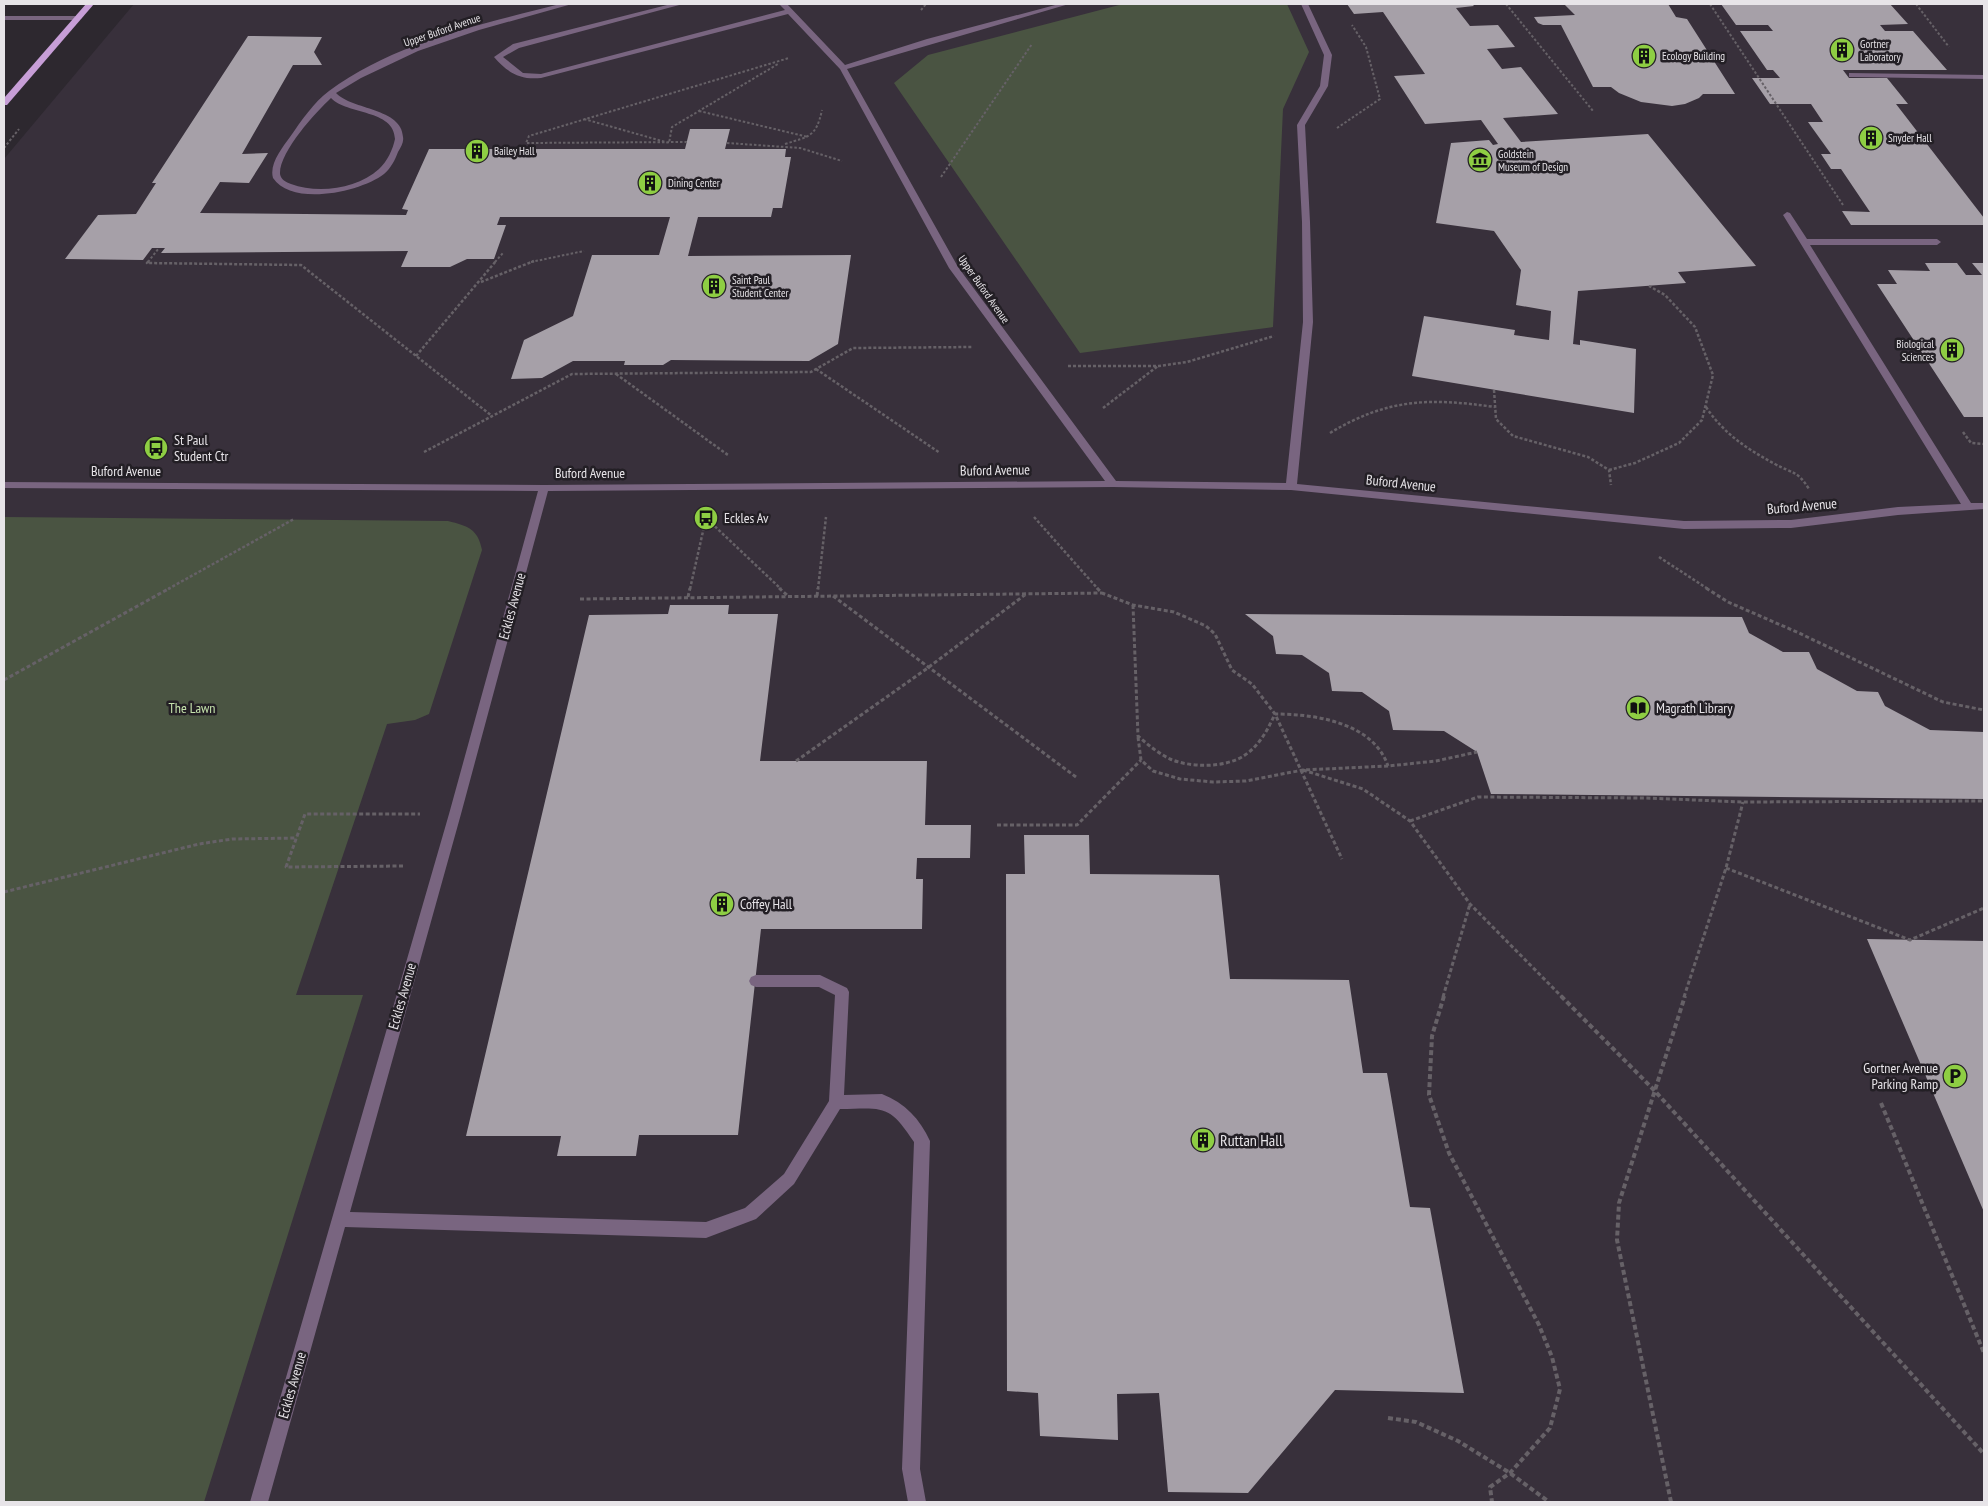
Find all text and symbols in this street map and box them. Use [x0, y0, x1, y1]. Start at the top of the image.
street label: Upper Buford Avenue [402, 10, 483, 50]
building icon: Gortner Laboratory [1829, 37, 1855, 63]
place label: Gortner Laboratory [1860, 37, 1901, 64]
building icon: Ecology Building [1631, 43, 1657, 69]
place label: Ecology Building [1662, 49, 1725, 63]
building icon: Snyder Hall [1858, 125, 1884, 151]
place label: Snyder Hall [1888, 131, 1932, 145]
building icon: Bailey Hall [464, 138, 490, 164]
place label: Bailey Hall [494, 144, 535, 158]
museum icon: Goldstein Museum of Design [1467, 147, 1493, 173]
place label: Goldstein Museum of Design [1498, 147, 1568, 174]
building icon: Dining Center [637, 170, 663, 196]
place label: Dining Center [668, 176, 720, 190]
street label: Upper Buford Avenue [955, 252, 1013, 326]
building icon: Saint Paul Student Center [701, 273, 727, 299]
place label: Saint Paul Student Center [732, 273, 789, 300]
place label: Biological Sciences [1896, 337, 1934, 364]
building icon: Biological Sciences [1939, 337, 1965, 363]
place label: St Paul Student Ctr [174, 431, 229, 465]
bus stop icon: St Paul Student Ctr [143, 435, 169, 461]
street label: Buford Avenue [960, 460, 1030, 480]
street label: Buford Avenue [91, 462, 161, 480]
street label: Buford Avenue [555, 464, 625, 482]
street label: Buford Avenue [1365, 470, 1437, 496]
street label: Buford Avenue [1766, 494, 1838, 518]
bus stop icon: Eckles Av [693, 505, 719, 531]
place label: Eckles Av [724, 509, 769, 527]
street label: Eckles Avenue [494, 571, 530, 641]
library icon: Magrath Library [1625, 695, 1651, 721]
park label: The Lawn [169, 699, 215, 717]
place label: Magrath Library [1656, 699, 1733, 717]
building icon: Coffey Hall [709, 891, 735, 917]
place label: Coffey Hall [740, 895, 793, 913]
street label: Eckles Avenue [384, 961, 420, 1031]
place label: Gortner Avenue Parking Ramp [1863, 1059, 1938, 1093]
parking icon: Gortner Avenue Parking Ramp [1942, 1063, 1968, 1089]
building icon: Ruttan Hall [1190, 1127, 1216, 1153]
place label: Ruttan Hall [1220, 1130, 1283, 1150]
street label: Eckles Avenue [274, 1350, 310, 1420]

